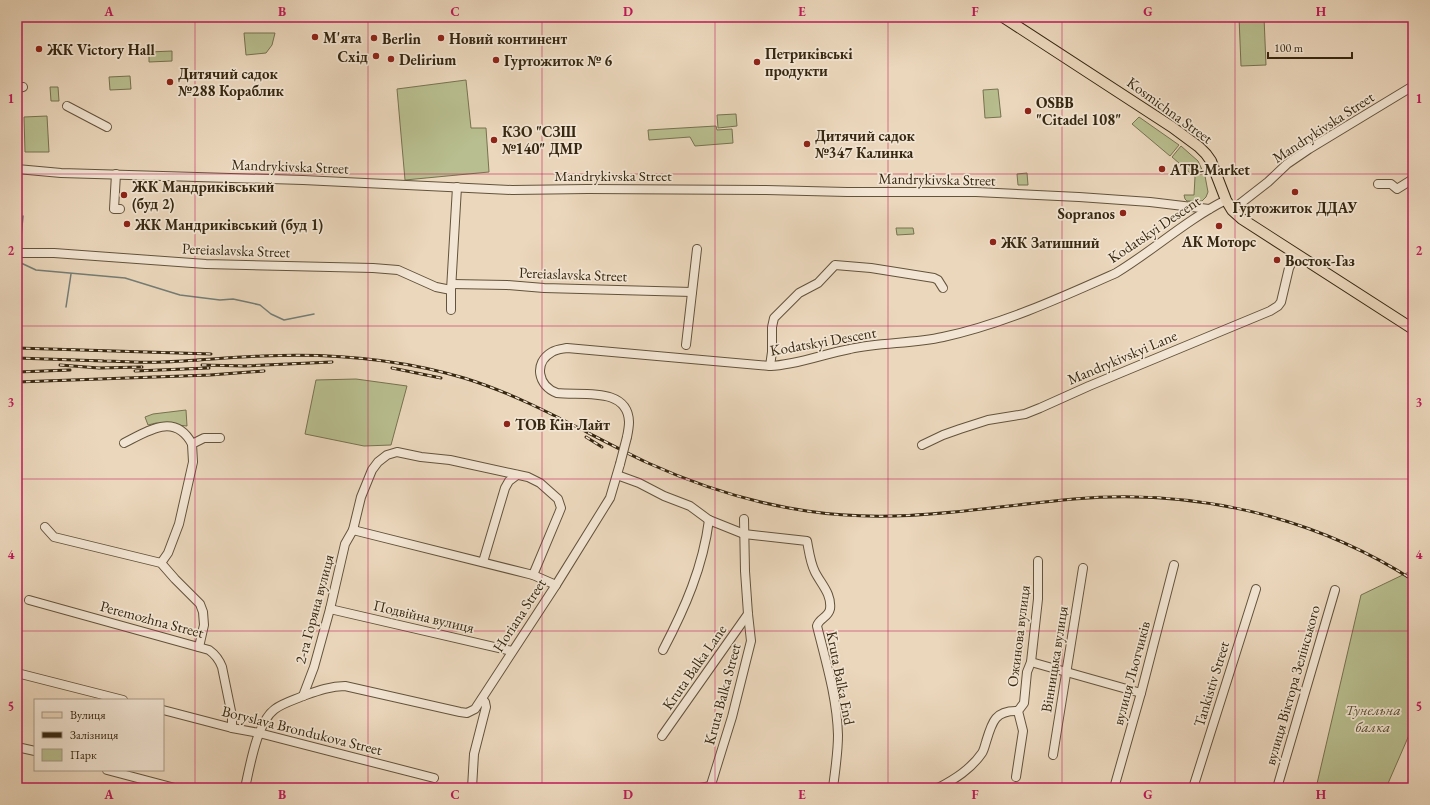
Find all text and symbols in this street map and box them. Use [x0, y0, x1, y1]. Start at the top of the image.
text: A [103, 3, 114, 20]
text: B [278, 3, 286, 20]
text: C [450, 3, 460, 20]
text: D [623, 3, 633, 20]
text: E [798, 3, 806, 20]
text: F [971, 3, 979, 20]
text: G [1143, 3, 1153, 20]
text: H [1316, 3, 1327, 20]
place label: М'ята [323, 28, 362, 47]
place label: Berlin [382, 29, 422, 48]
place label: Новий континент [449, 29, 567, 48]
marker: М'ята [310, 32, 320, 42]
marker: Berlin [369, 33, 379, 43]
marker: Новий континент [436, 33, 446, 43]
scale bar [1268, 34, 1352, 60]
place label: ЖК Victory Hall [46, 40, 156, 59]
text: 100 m [1274, 40, 1304, 56]
marker: ЖК Victory Hall [34, 44, 44, 54]
place label: Петриківські продукти [765, 44, 853, 80]
place label: Схід [337, 47, 368, 66]
place label: Delirium [399, 50, 456, 69]
marker: Схід [371, 51, 381, 61]
place label: Гуртожиток № 6 [504, 51, 612, 70]
marker: Delirium [386, 54, 396, 64]
marker: Гуртожиток № 6 [491, 55, 501, 65]
marker: Петриківські продукти [752, 57, 762, 67]
place label: Дитячий садок №288 Кораблик [178, 64, 285, 100]
street label: Kosmichna Street [1123, 72, 1217, 148]
marker: Дитячий садок №288 Кораблик [165, 77, 175, 87]
street label: Mandrykivska Street [1269, 87, 1378, 167]
text: 1 [8, 90, 15, 107]
text: 1 [1416, 90, 1423, 107]
place label: OSBB "Citadel 108" [1036, 93, 1121, 129]
marker: OSBB "Citadel 108" [1023, 106, 1033, 116]
place label: КЗО "СЗШ №140" ДМР [502, 122, 582, 158]
place label: Дитячий садок №347 Калинка [815, 126, 915, 162]
marker: КЗО "СЗШ №140" ДМР [489, 135, 499, 145]
marker: Дитячий садок №347 Калинка [802, 139, 812, 149]
street label: Mandrykivska Street [231, 154, 349, 178]
place label: ATB-Market [1169, 160, 1250, 179]
marker: ATB-Market [1157, 164, 1167, 174]
street label: Mandrykivska Street [554, 166, 672, 185]
street label: Mandrykivska Street [878, 168, 996, 190]
place label: ЖК Мандриківський (буд 2) [131, 177, 274, 213]
marker: Гуртожиток ДДАУ [1290, 187, 1300, 197]
marker: ЖК Мандриківський (буд 2) [119, 190, 129, 200]
street label: Kodatskyi Descent [1104, 191, 1204, 267]
place label: Гуртожиток ДДАУ [1233, 198, 1358, 217]
place label: Sopranos [1057, 204, 1115, 223]
marker: Sopranos [1118, 208, 1128, 218]
place label: ЖК Мандриківський (буд 1) [134, 215, 324, 234]
marker: ЖК Мандриківський (буд 1) [122, 219, 132, 229]
marker: АК Моторс [1214, 221, 1224, 231]
place label: АК Моторс [1181, 232, 1256, 251]
place label: ЖК Затишний [1000, 233, 1100, 252]
marker: ЖК Затишний [988, 237, 998, 247]
street label: Pereiaslavska Street [181, 239, 291, 261]
text: 2 [8, 242, 15, 259]
text: 2 [1416, 242, 1423, 259]
place label: Восток-Газ [1285, 251, 1355, 270]
marker: Восток-Газ [1272, 255, 1282, 265]
street label: Pereiaslavska Street [518, 263, 628, 285]
street label: Kodatskyi Descent [768, 322, 878, 360]
street label: Mandrykivskyi Lane [1064, 325, 1180, 389]
text: 3 [8, 394, 15, 411]
text: 3 [1416, 394, 1423, 411]
place label: ТОВ Кін Лайт [515, 415, 610, 434]
marker: ТОВ Кін Лайт [502, 419, 512, 429]
text: 4 [8, 546, 15, 563]
text: 4 [1416, 546, 1423, 563]
street label: 2-га Горяна вулиця [290, 552, 338, 666]
street label: Horiana Street [488, 574, 550, 655]
street label: Ожинова вулиця [1002, 584, 1034, 688]
street label: Подвійна вулиця [372, 595, 477, 637]
street label: Peremozhna Street [98, 596, 206, 642]
street label: вулиця Віктора Зелінського [1260, 603, 1324, 767]
street label: Вінницька вулиця [1036, 604, 1072, 714]
street label: вулиця Льотчиків [1108, 619, 1154, 727]
street label: Kruta Balka Lane [658, 621, 730, 713]
street label: Kruta Balka End [823, 629, 859, 727]
street label: Tankistiv Street [1189, 638, 1233, 729]
street label: Kruta Balka Street [699, 641, 745, 747]
text: 5 [8, 698, 14, 715]
text: 5 [1416, 698, 1422, 715]
legend [34, 699, 164, 771]
park label: Тунельна балка [1345, 700, 1401, 736]
street label: Boryslava Brondukova Street [220, 701, 384, 759]
text: Вулиця [70, 707, 106, 723]
text: Залізниця [70, 727, 119, 743]
text: Парк [70, 747, 97, 763]
text: A [103, 786, 114, 803]
text: B [278, 786, 286, 803]
text: C [450, 786, 460, 803]
text: D [623, 786, 633, 803]
text: E [798, 786, 806, 803]
text: F [971, 786, 979, 803]
text: G [1143, 786, 1153, 803]
text: H [1316, 786, 1327, 803]

